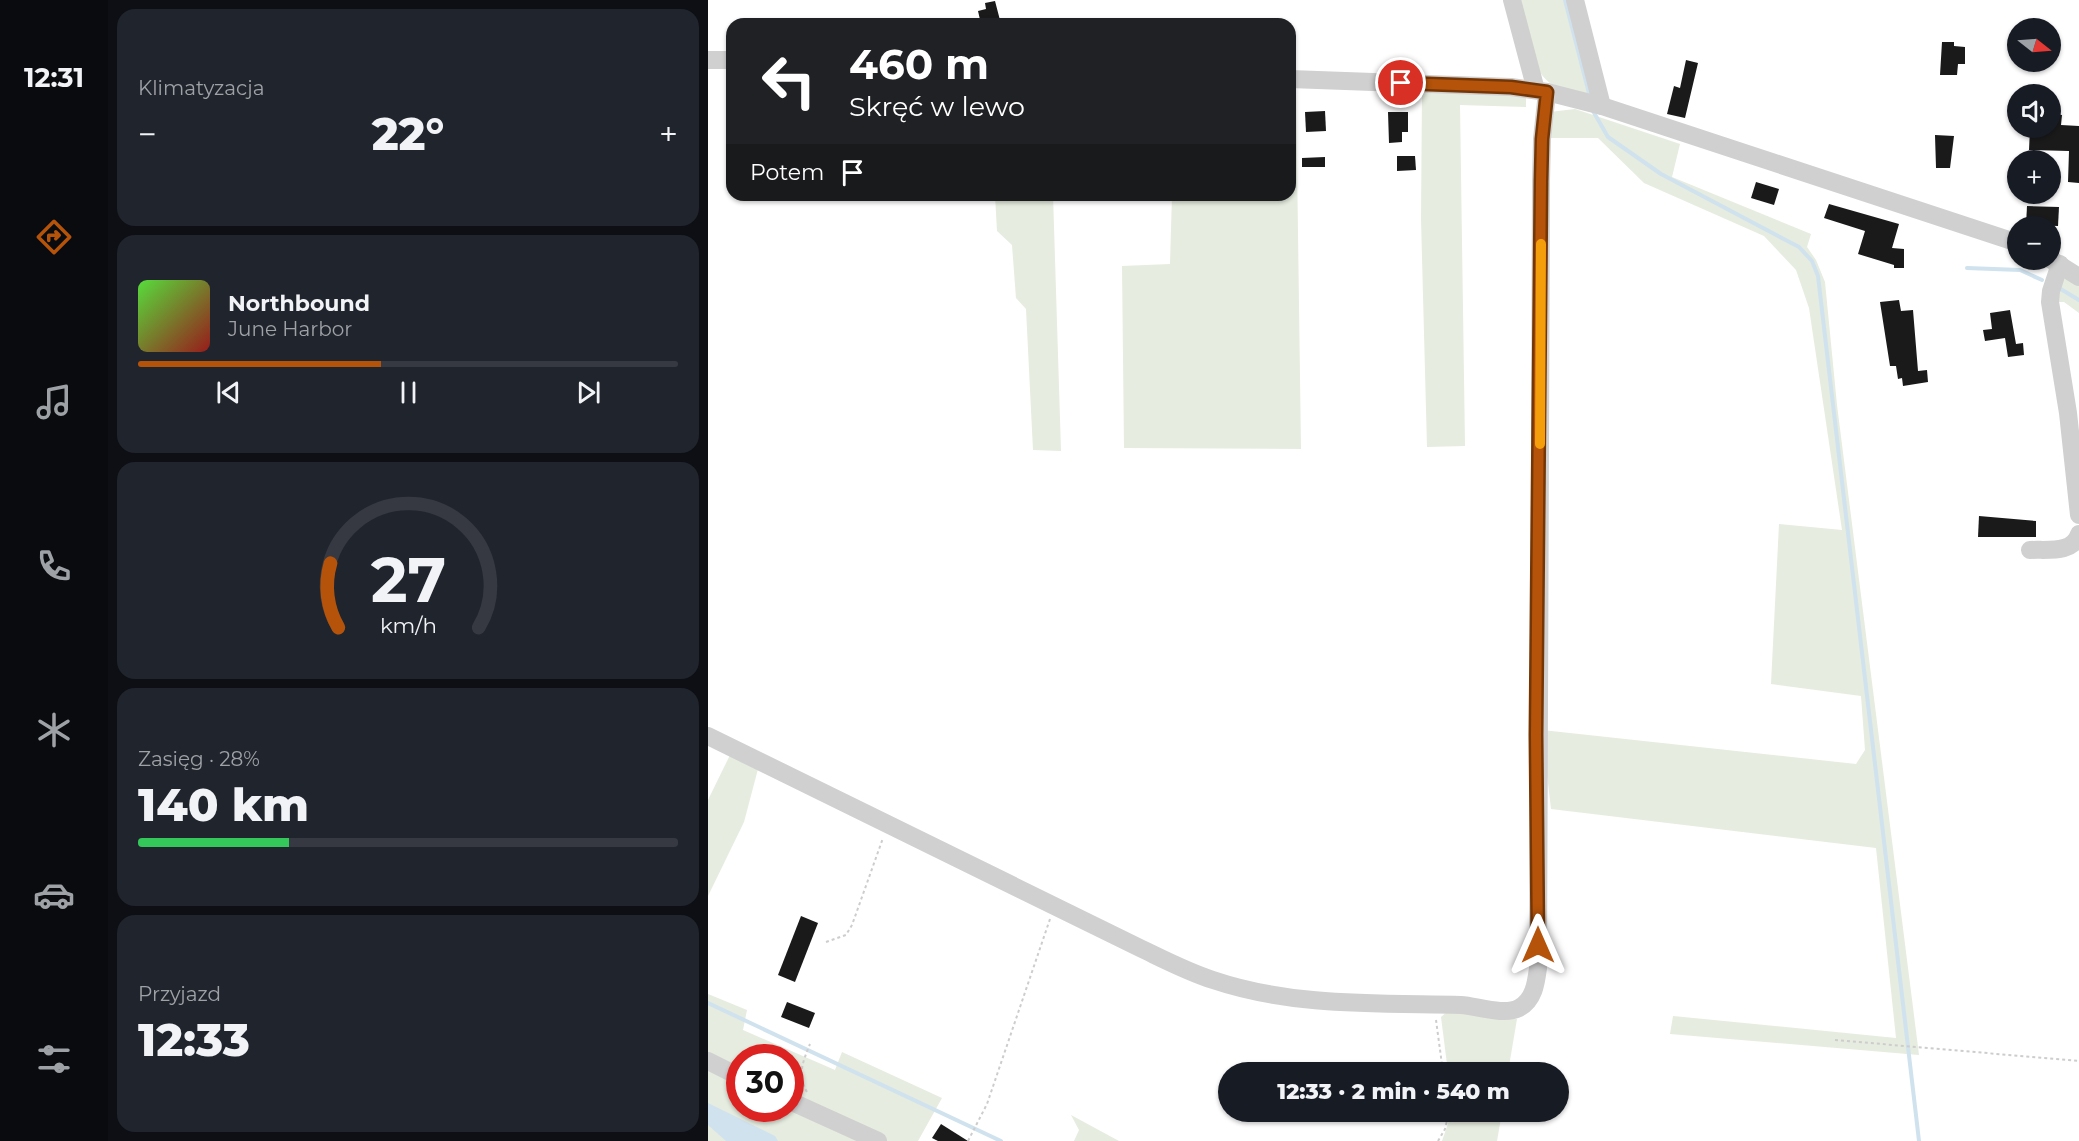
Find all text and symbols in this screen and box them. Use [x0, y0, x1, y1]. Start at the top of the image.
north arrow [2007, 18, 2061, 72]
map controls [2007, 18, 2061, 270]
text: 460 m [849, 38, 989, 90]
icon: left [750, 42, 828, 120]
pin [1375, 57, 1426, 108]
text: 12:31 [24, 61, 84, 94]
icon: arrive [1384, 66, 1417, 99]
text: Klimatyzacja [138, 76, 265, 100]
button: sound [2007, 84, 2061, 138]
text: Skręć w lewo [849, 90, 1025, 123]
text: 22° [372, 106, 444, 161]
text: − [138, 114, 157, 154]
text: + [659, 114, 678, 154]
button: + [2007, 150, 2061, 204]
icon: arrive [836, 156, 869, 189]
text: Potem [750, 159, 824, 186]
icon: directions [33, 216, 75, 258]
button: − [2007, 216, 2061, 270]
text: Northbound [228, 290, 370, 317]
text: June Harbor [228, 317, 352, 341]
icon: previous [212, 376, 245, 409]
icon: pause [392, 376, 425, 409]
icon: next [572, 376, 605, 409]
icon: music [33, 381, 75, 423]
text: 27 [370, 542, 446, 618]
icon: phone [33, 545, 75, 587]
text: km/h [379, 612, 437, 638]
icon: climate [33, 709, 75, 751]
text: Zasięg · 28% [138, 747, 260, 771]
text: 140 km [138, 777, 309, 832]
icon: car [33, 874, 75, 916]
position arrow [1506, 913, 1570, 977]
text: Przyjazd [138, 982, 221, 1006]
text: 12:33 [138, 1012, 250, 1067]
icon: filters [33, 1038, 75, 1080]
speed limit sign: 30 [726, 1044, 804, 1122]
text: 12:33 · 2 min · 540 m [1277, 1078, 1510, 1105]

